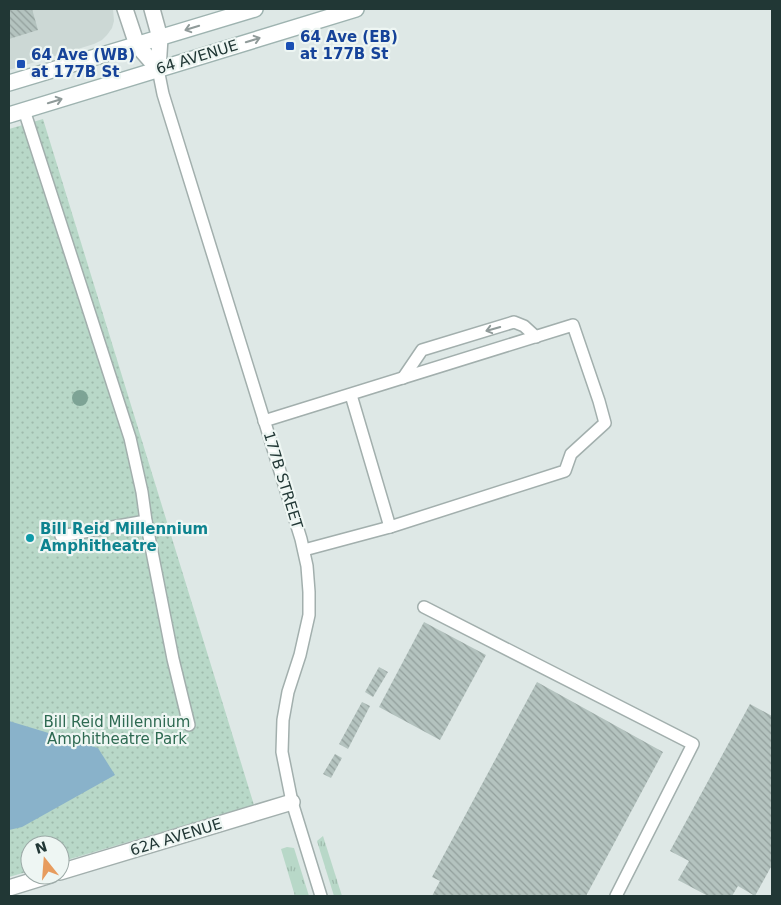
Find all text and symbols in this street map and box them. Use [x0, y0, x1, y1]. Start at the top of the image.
one-way arrow [184, 24, 200, 34]
place label: 64 Ave (EB) at 177B St [300, 28, 398, 63]
one-way arrow [245, 35, 261, 45]
street label: 64 AVENUE [154, 36, 240, 78]
marker: 64 Ave (EB) at 177B St [284, 40, 296, 52]
place label: 64 Ave (WB) at 177B St [31, 46, 135, 81]
marker: 64 Ave (WB) at 177B St [15, 58, 27, 70]
one-way arrow [47, 95, 63, 105]
one-way arrow [485, 324, 501, 334]
street label: 177B STREET [260, 429, 307, 532]
place label: Bill Reid Millennium Amphitheatre [40, 520, 208, 555]
marker: Bill Reid Millennium Amphitheatre [24, 532, 36, 544]
park label: Bill Reid Millennium Amphitheatre Park [44, 713, 190, 748]
street label: 62A AVENUE [128, 815, 224, 859]
north arrow [20, 835, 70, 885]
text: N [33, 838, 49, 857]

